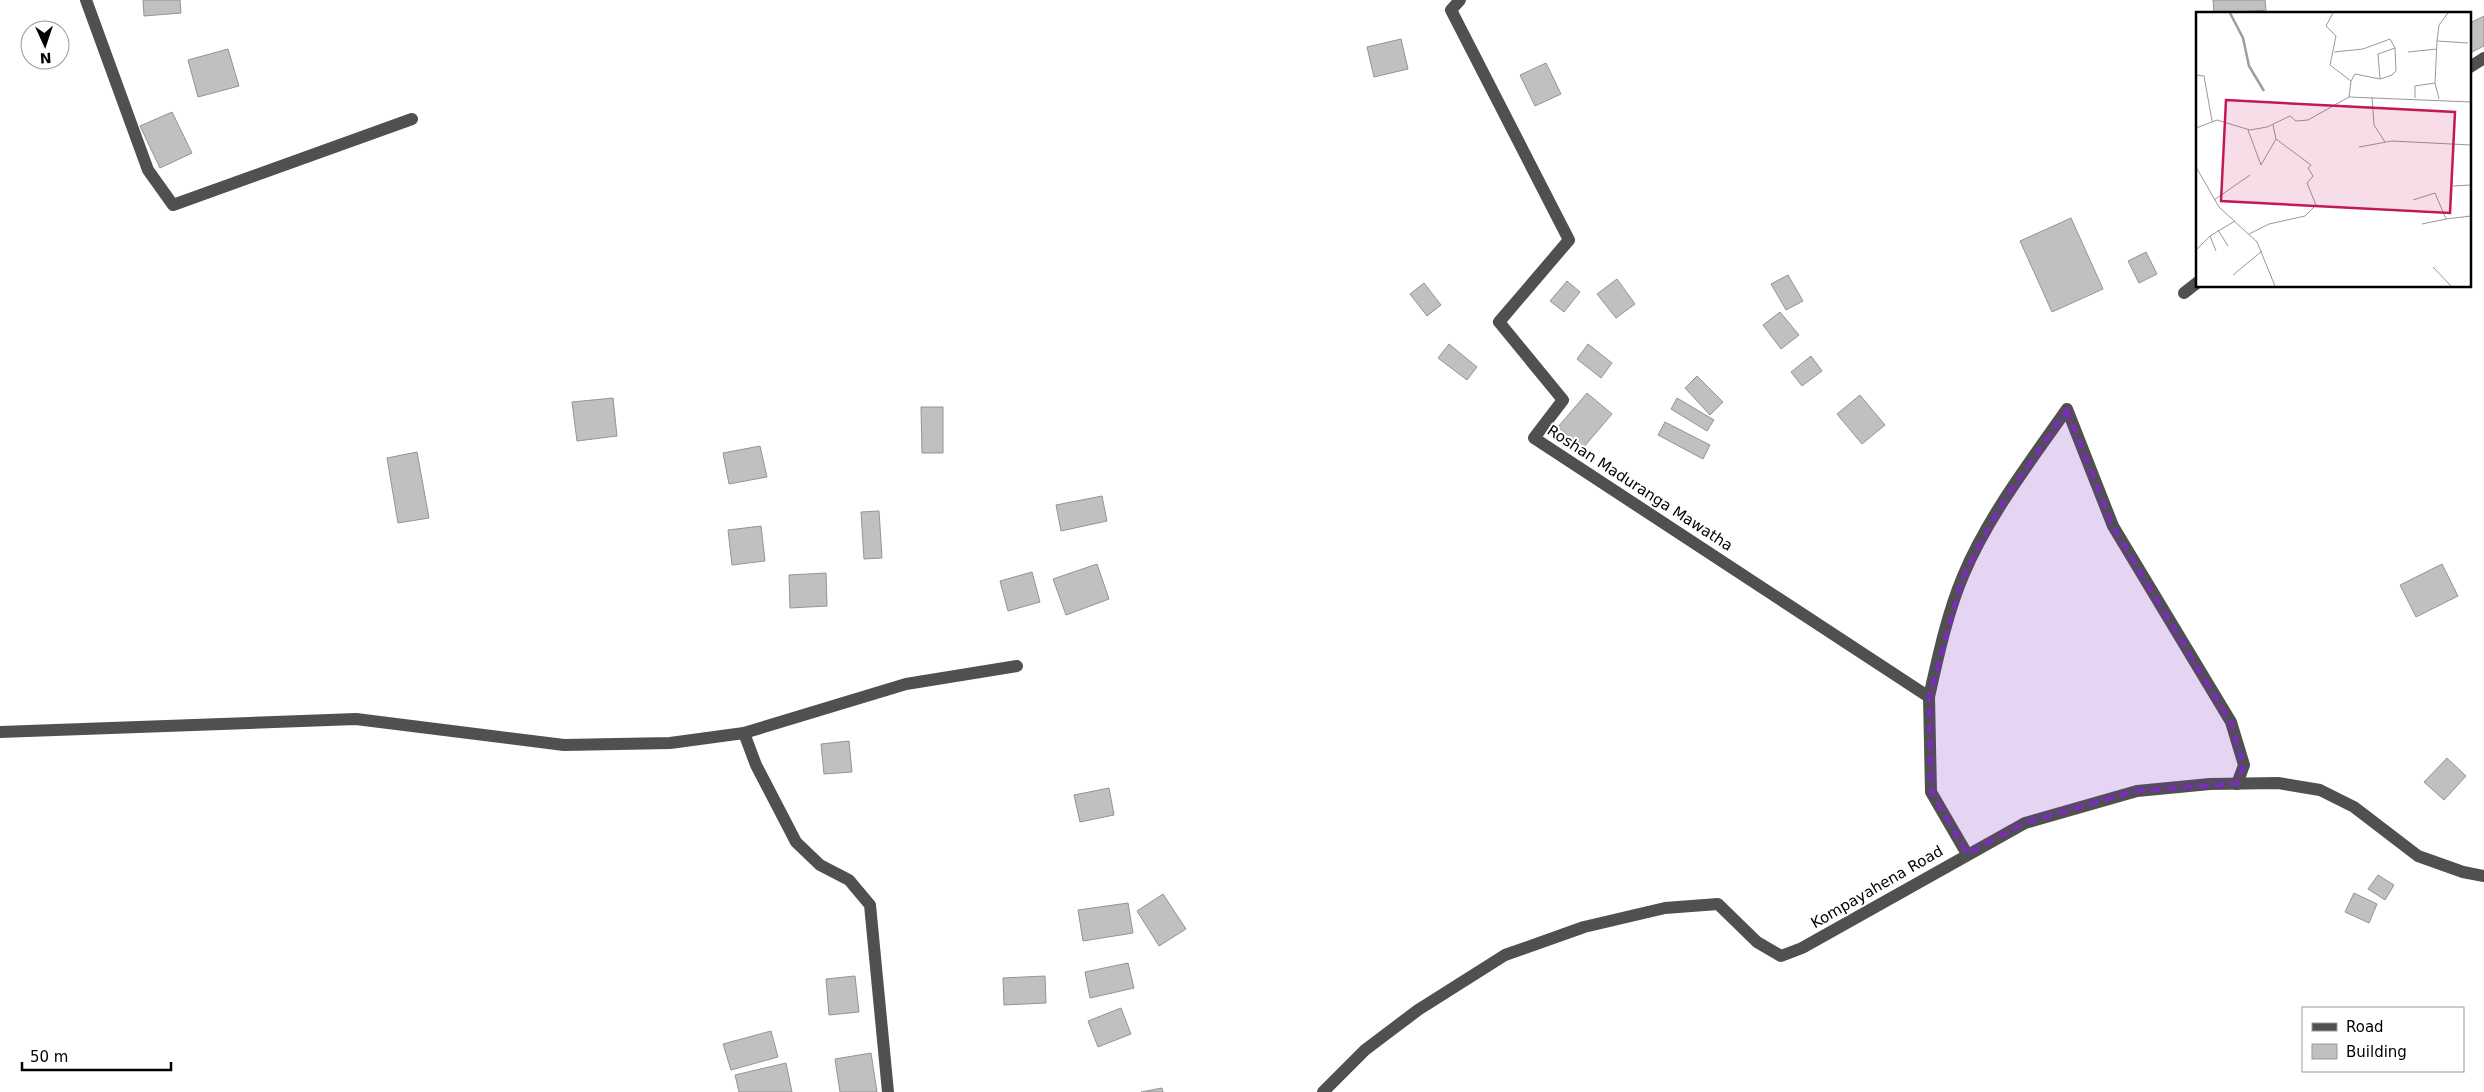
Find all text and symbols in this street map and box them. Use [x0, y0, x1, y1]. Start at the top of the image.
inset map [2196, 12, 2472, 288]
north arrow [20, 20, 70, 70]
text: N [39, 50, 52, 66]
street label: Roshan Maduranga Mawatha [1544, 421, 1736, 555]
street label: Kompayahena Road [1808, 842, 1946, 932]
legend [2302, 1007, 2464, 1072]
text: Road [2346, 1018, 2384, 1036]
scale bar [22, 1040, 171, 1072]
text: Building [2346, 1043, 2407, 1061]
text: 50 m [30, 1048, 68, 1066]

